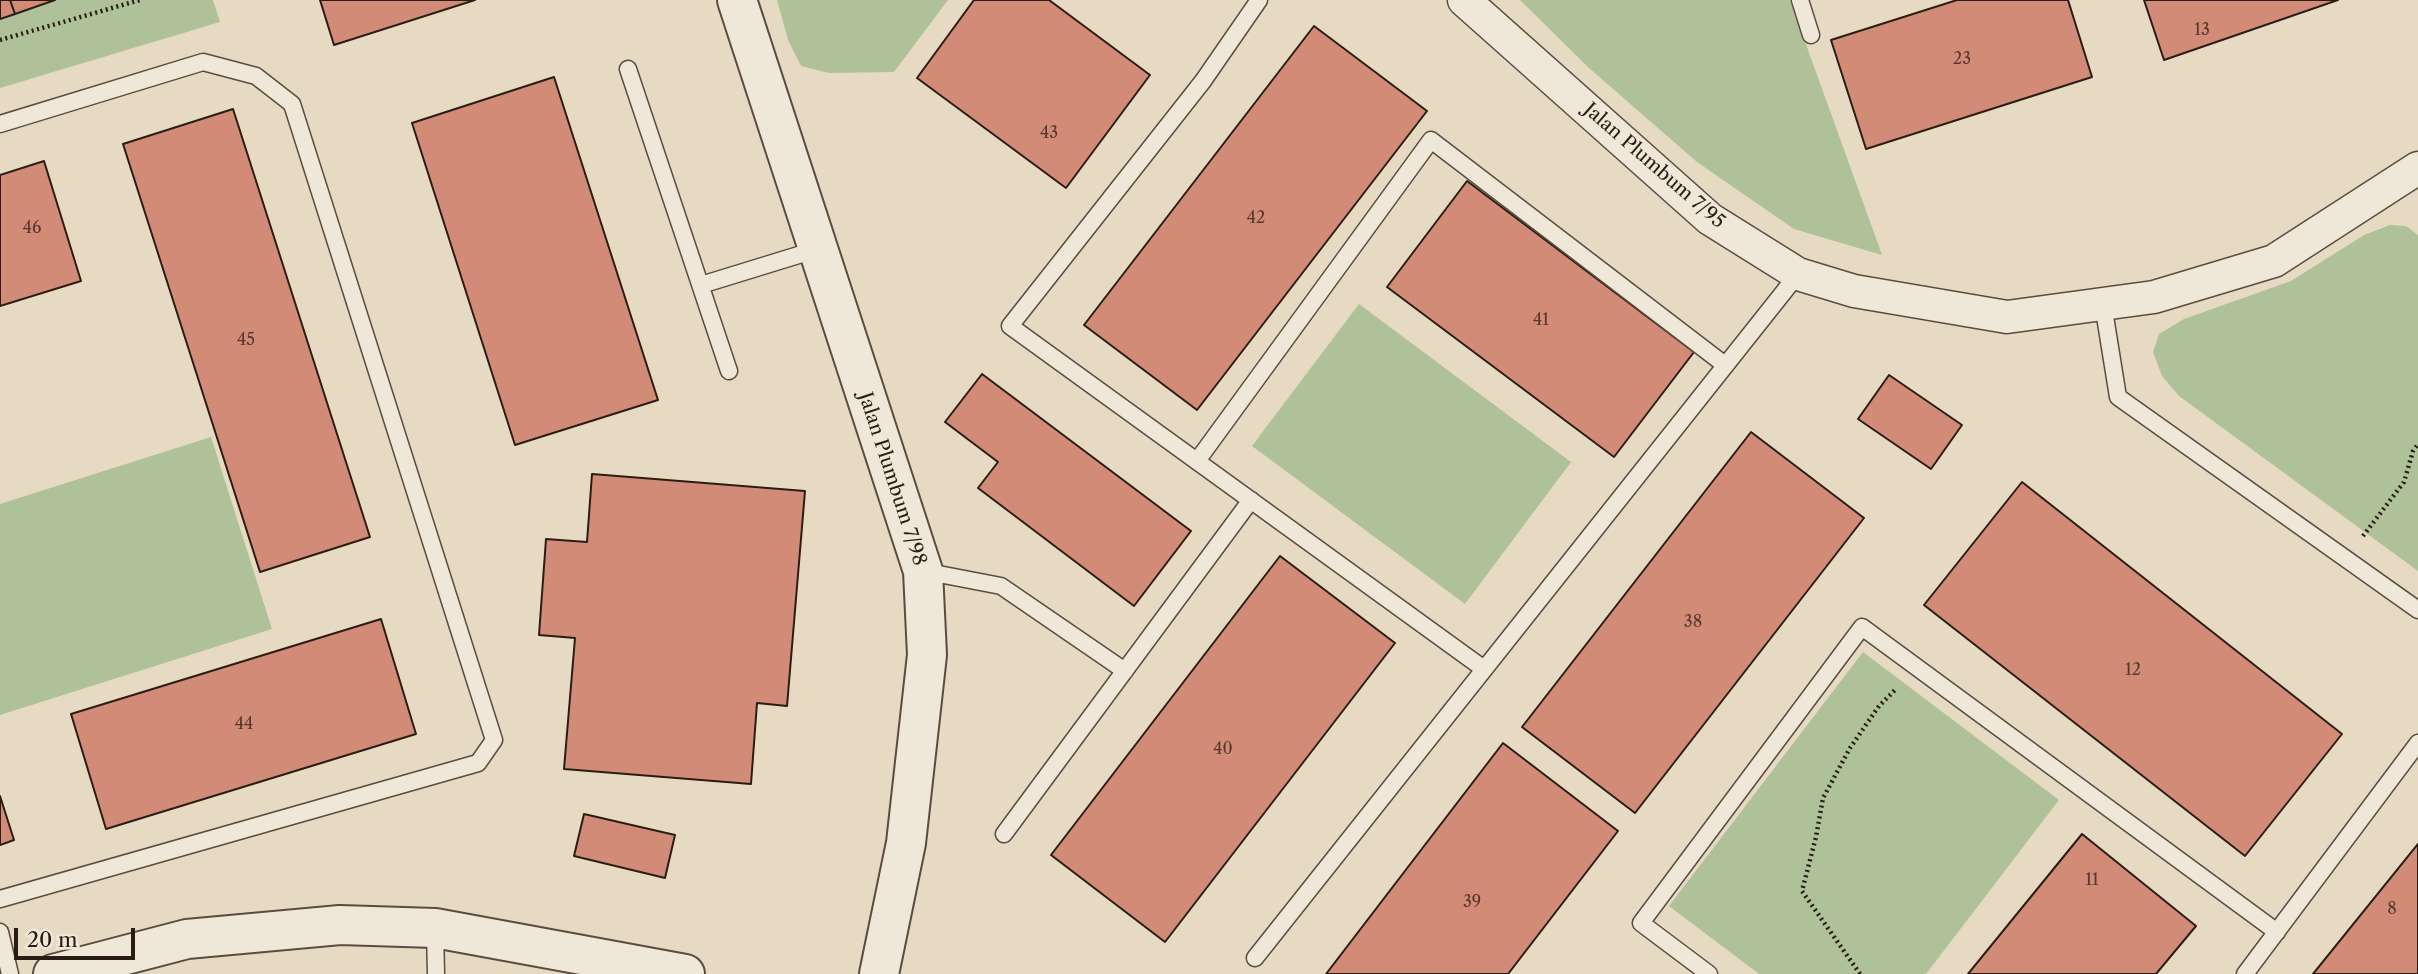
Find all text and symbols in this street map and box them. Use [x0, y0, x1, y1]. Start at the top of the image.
house number: 13 [2194, 20, 2210, 40]
house number: 23 [1953, 49, 1971, 69]
street label: Jalan Plumbum 7/95 [1579, 98, 1729, 234]
house number: 43 [1040, 123, 1058, 143]
house number: 42 [1247, 208, 1265, 228]
house number: 46 [23, 218, 41, 238]
house number: 41 [1533, 310, 1549, 330]
house number: 45 [237, 330, 255, 350]
street label: Jalan Plumbum 7/98 [853, 390, 931, 568]
house number: 38 [1684, 612, 1702, 632]
house number: 12 [2125, 660, 2141, 680]
house number: 44 [235, 714, 253, 734]
house number: 40 [1213, 739, 1233, 759]
house number: 11 [2085, 870, 2099, 890]
house number: 39 [1463, 892, 1481, 912]
house number: 8 [2387, 899, 2397, 919]
scale bar [18, 914, 138, 958]
text: 20 m [27, 927, 78, 952]

